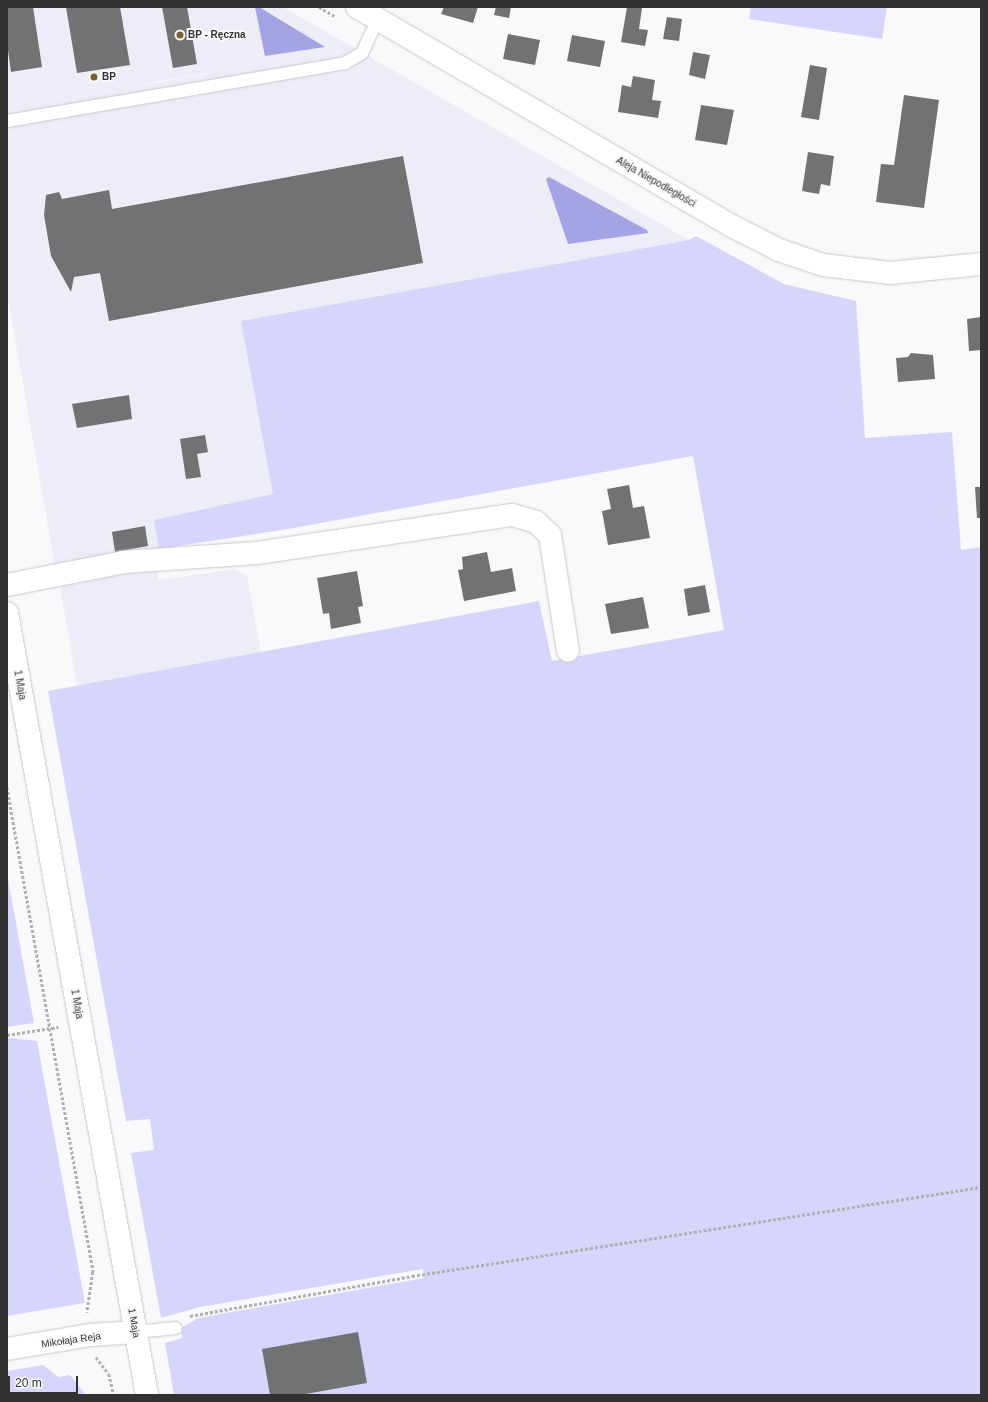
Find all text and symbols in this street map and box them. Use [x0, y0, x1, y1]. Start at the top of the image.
place label: BP - Ręczna [188, 29, 246, 41]
marker: BP - Ręczna [175, 30, 185, 40]
place label: BP [102, 71, 116, 83]
marker: BP [89, 72, 99, 82]
street label: Aleja Niepodległości [614, 154, 698, 210]
street label: 1 Maja [11, 669, 29, 701]
street label: 1 Maja [68, 988, 86, 1020]
street label: 1 Maja [125, 1307, 143, 1339]
street label: Mikołaja Reja [40, 1330, 102, 1350]
scale bar [10, 1368, 80, 1394]
text: 20 m [15, 1376, 42, 1390]

